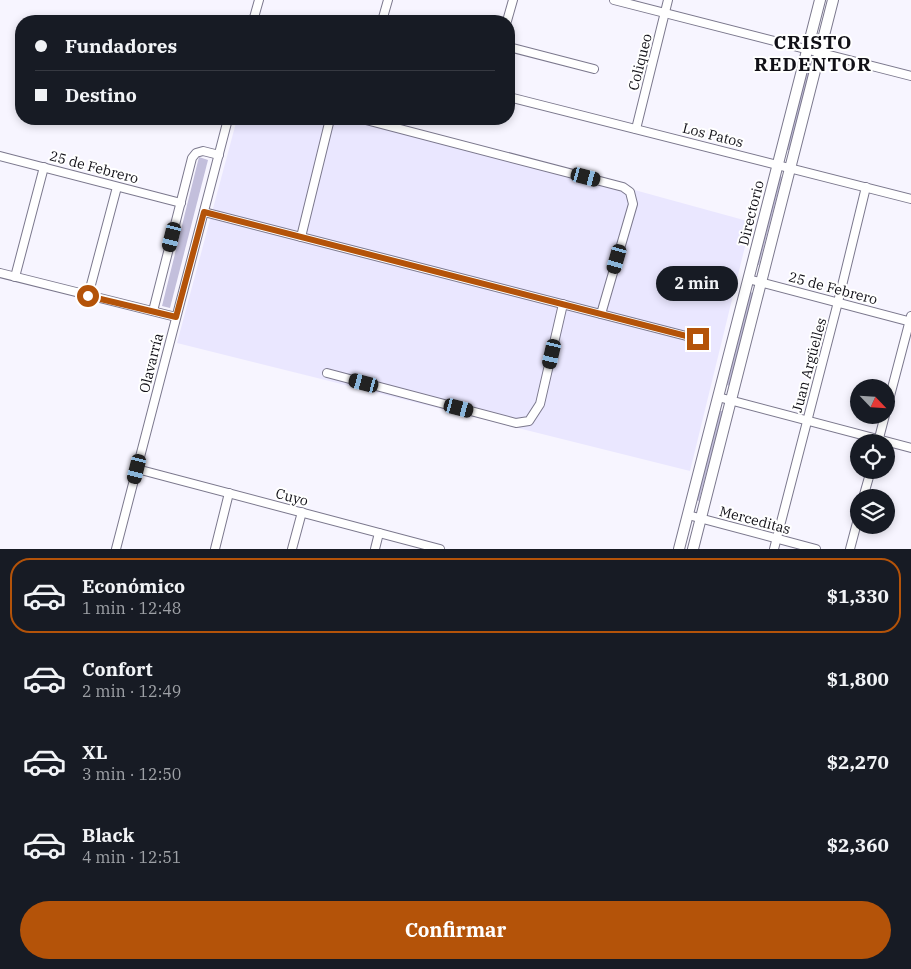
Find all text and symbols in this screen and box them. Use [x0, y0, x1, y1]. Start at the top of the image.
district label: CRISTO REDENTOR [754, 30, 872, 76]
street label: Coliqueo [624, 32, 656, 92]
text: Fundadores [65, 34, 177, 58]
text: Destino [65, 83, 137, 107]
street label: Los Patos [681, 119, 745, 151]
street label: 25 de Febrero [48, 147, 140, 188]
car [569, 166, 602, 188]
street label: Directorio [734, 178, 768, 247]
car [161, 221, 182, 253]
car [605, 243, 628, 275]
callout: 2 min [657, 266, 739, 302]
street label: 25 de Febrero [787, 268, 879, 309]
text: 2 min [675, 273, 719, 293]
route start [77, 285, 99, 307]
street label: Juan Argüelles [788, 316, 830, 414]
route end [687, 328, 709, 350]
street label: Olavarría [135, 331, 167, 395]
car [541, 338, 562, 370]
car [347, 372, 380, 394]
north arrow [850, 379, 895, 424]
map controls [850, 379, 895, 534]
car [442, 397, 475, 419]
button: locate [850, 434, 895, 479]
car [126, 453, 147, 485]
street label: Cuyo [274, 484, 310, 510]
button: layers [850, 489, 895, 534]
street label: Merceditas [717, 502, 793, 538]
icon: car [22, 573, 67, 618]
text: Económico [82, 574, 185, 598]
text: $1,330 [827, 584, 889, 608]
text: 1 min · 12:48 [82, 598, 181, 618]
icon: car [22, 656, 67, 701]
text: Confort [82, 657, 153, 681]
text: $1,800 [827, 667, 889, 691]
text: 2 min · 12:49 [82, 681, 181, 701]
icon: car [22, 739, 67, 784]
text: XL [82, 740, 108, 764]
text: $2,270 [827, 750, 889, 774]
text: 3 min · 12:50 [82, 764, 181, 784]
icon: car [22, 822, 67, 867]
text: Black [82, 823, 134, 847]
text: $2,360 [827, 833, 889, 857]
text: 4 min · 12:51 [82, 847, 181, 867]
button: Confirmar [20, 901, 891, 959]

